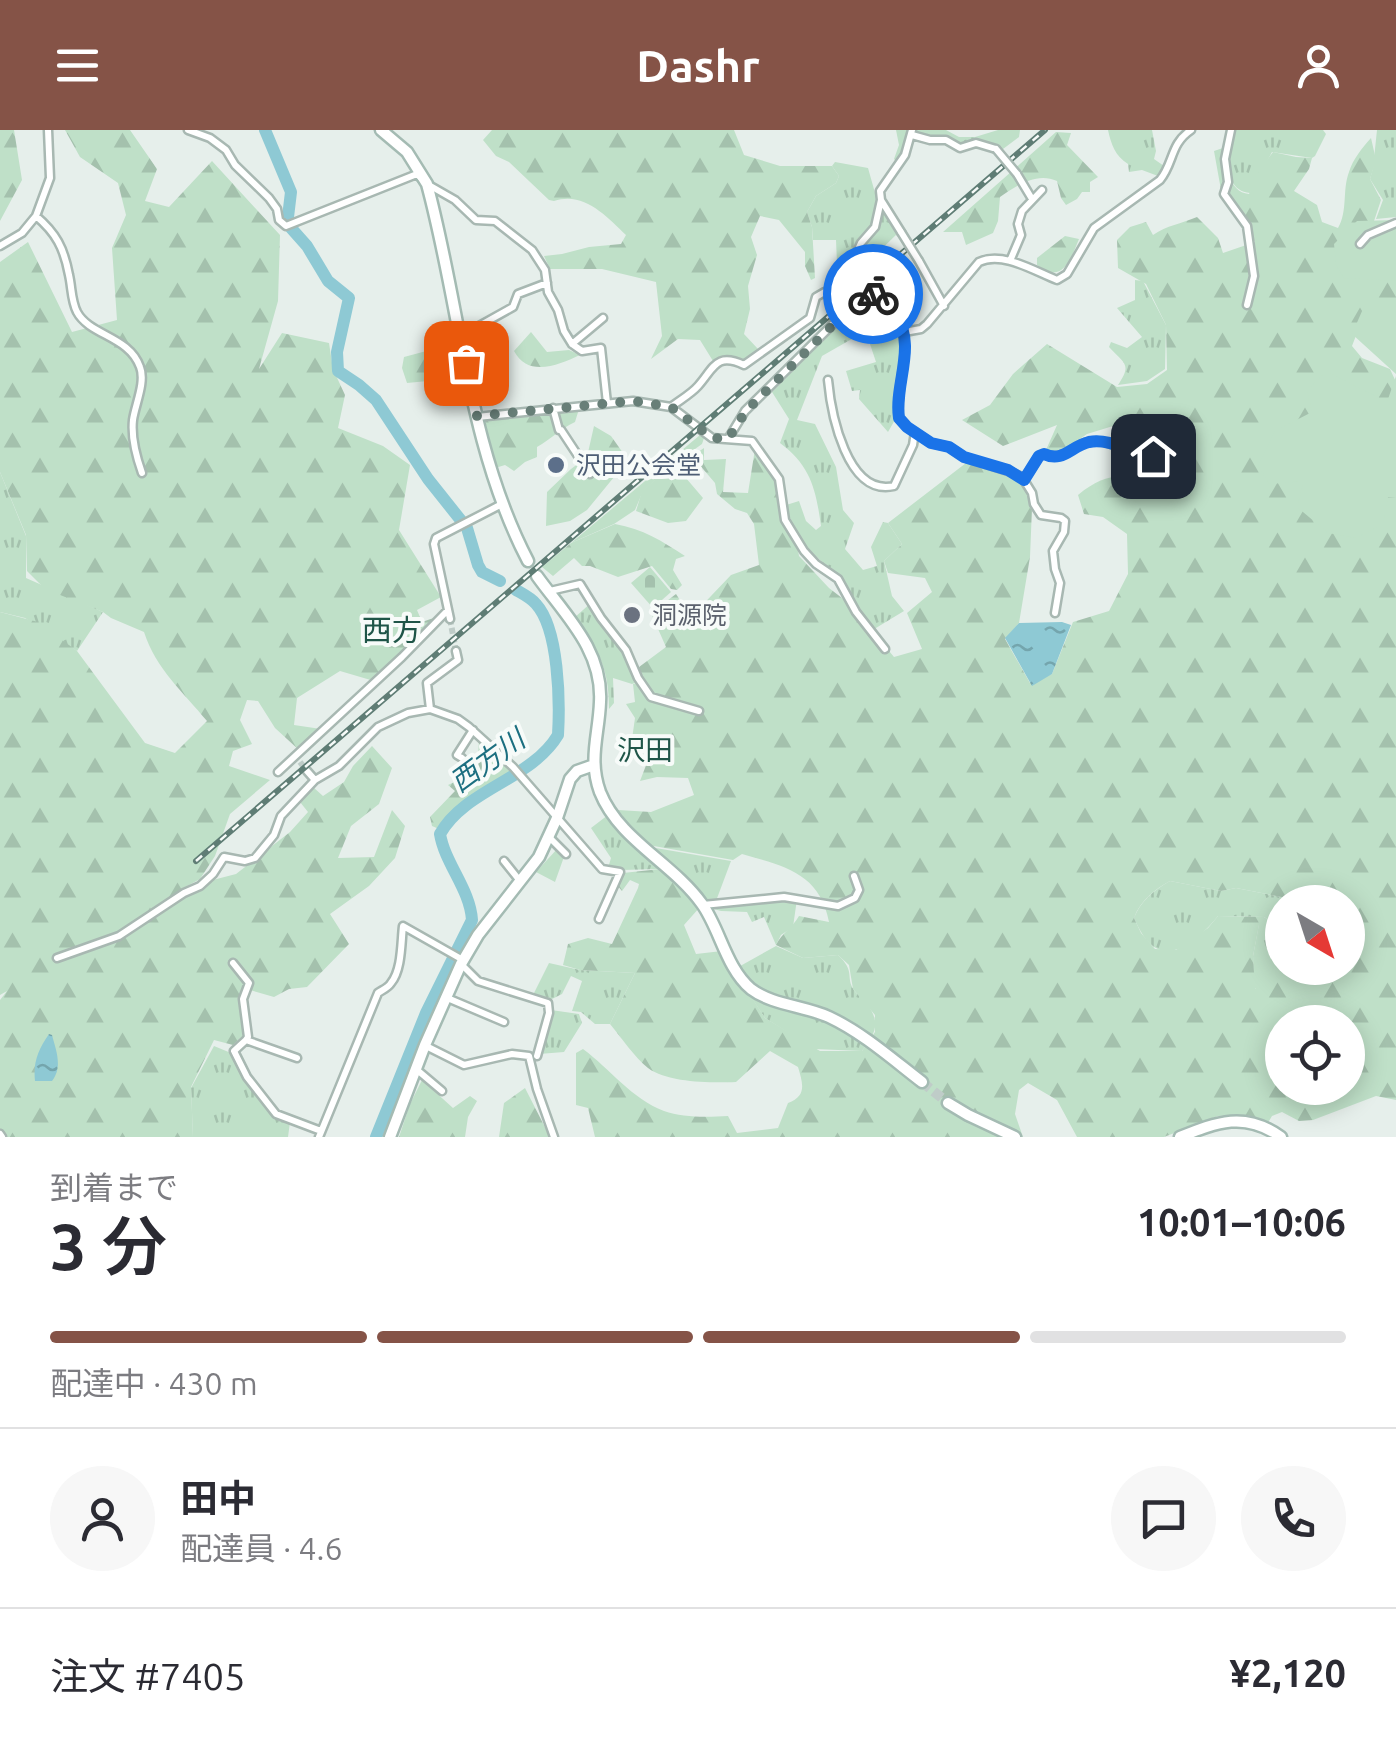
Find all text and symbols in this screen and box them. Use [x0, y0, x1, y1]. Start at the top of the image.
icon: menu [50, 38, 105, 93]
icon: person [1291, 38, 1346, 93]
text: Dashr [636, 40, 760, 91]
courier [823, 244, 923, 344]
icon: bike [846, 267, 901, 322]
pin [424, 321, 509, 406]
icon: bag [439, 336, 494, 391]
pin [1111, 414, 1196, 499]
icon: home [1126, 429, 1181, 484]
place label: 沢田公会堂 [576, 451, 701, 479]
marker: 沢田公会堂 [545, 454, 567, 476]
place label: 洞源院 [652, 601, 727, 629]
marker: 洞源院 [621, 604, 643, 626]
district label: 西方 [362, 613, 422, 647]
water label: 西方川 [444, 721, 533, 797]
district label: 沢田 [617, 734, 673, 765]
north arrow [1265, 885, 1365, 985]
map controls [1265, 885, 1365, 1105]
button: locate [1265, 1005, 1365, 1105]
text: 到着まで [50, 1169, 178, 1205]
text: 10:01–10:06 [1137, 1201, 1346, 1243]
text: 3 分 [50, 1209, 167, 1282]
text: 配達中 · 430 m [50, 1365, 258, 1401]
button: person [50, 1466, 155, 1571]
button: chat [1111, 1466, 1216, 1571]
button: phone [1241, 1466, 1346, 1571]
text: 田中 [180, 1477, 256, 1519]
text: 配達員 · 4.6 [180, 1530, 343, 1566]
text: ¥2,120 [1229, 1652, 1346, 1694]
text: 注文 #7405 [50, 1655, 245, 1697]

